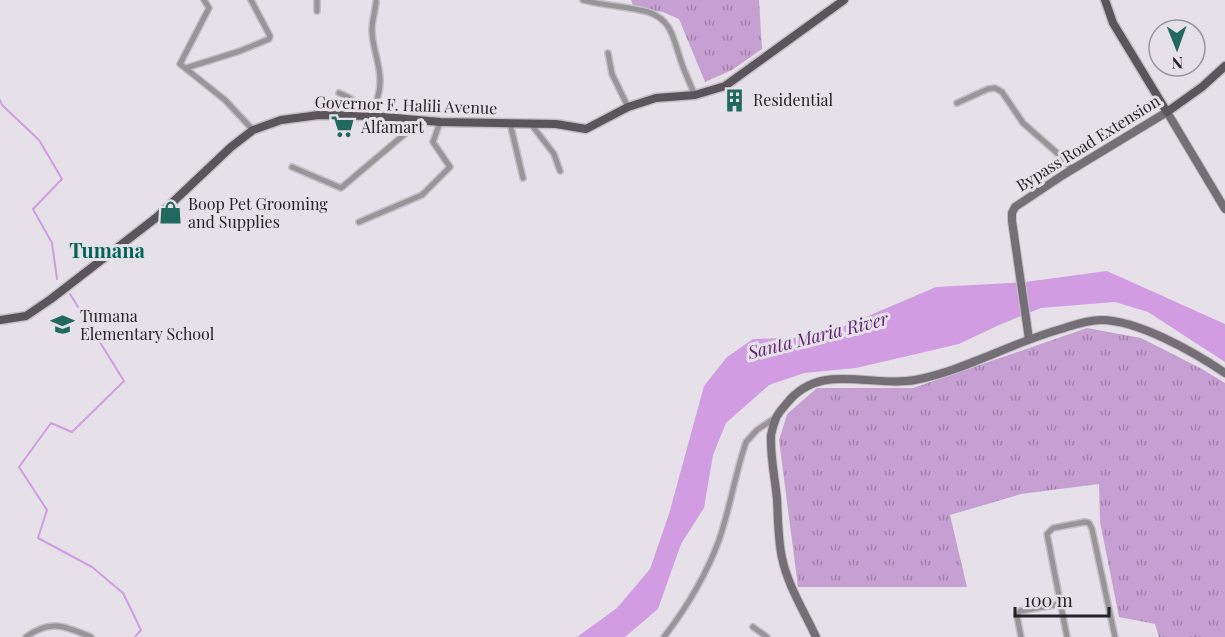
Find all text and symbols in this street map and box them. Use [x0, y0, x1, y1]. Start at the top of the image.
north arrow [1147, 18, 1207, 78]
text: N [1171, 53, 1183, 74]
building icon: Residential [722, 87, 748, 113]
place label: Residential [753, 89, 834, 110]
street label: Bypass Road Extension [1012, 90, 1164, 195]
street label: Governor F. Halili Avenue [314, 91, 498, 118]
supermarket icon: Alfamart [330, 114, 356, 140]
place label: Alfamart [360, 116, 424, 137]
place label: Boop Pet Grooming and Supplies [188, 193, 328, 232]
shop icon: Boop Pet Grooming and Supplies [157, 200, 183, 226]
district label: Tumana [69, 236, 145, 263]
place label: Tumana Elementary School [80, 305, 215, 344]
water label: Santa Maria River [744, 306, 892, 364]
school or university icon: Tumana Elementary School [49, 312, 75, 338]
scale bar [1015, 580, 1110, 618]
text: 100 m [1024, 588, 1073, 612]

